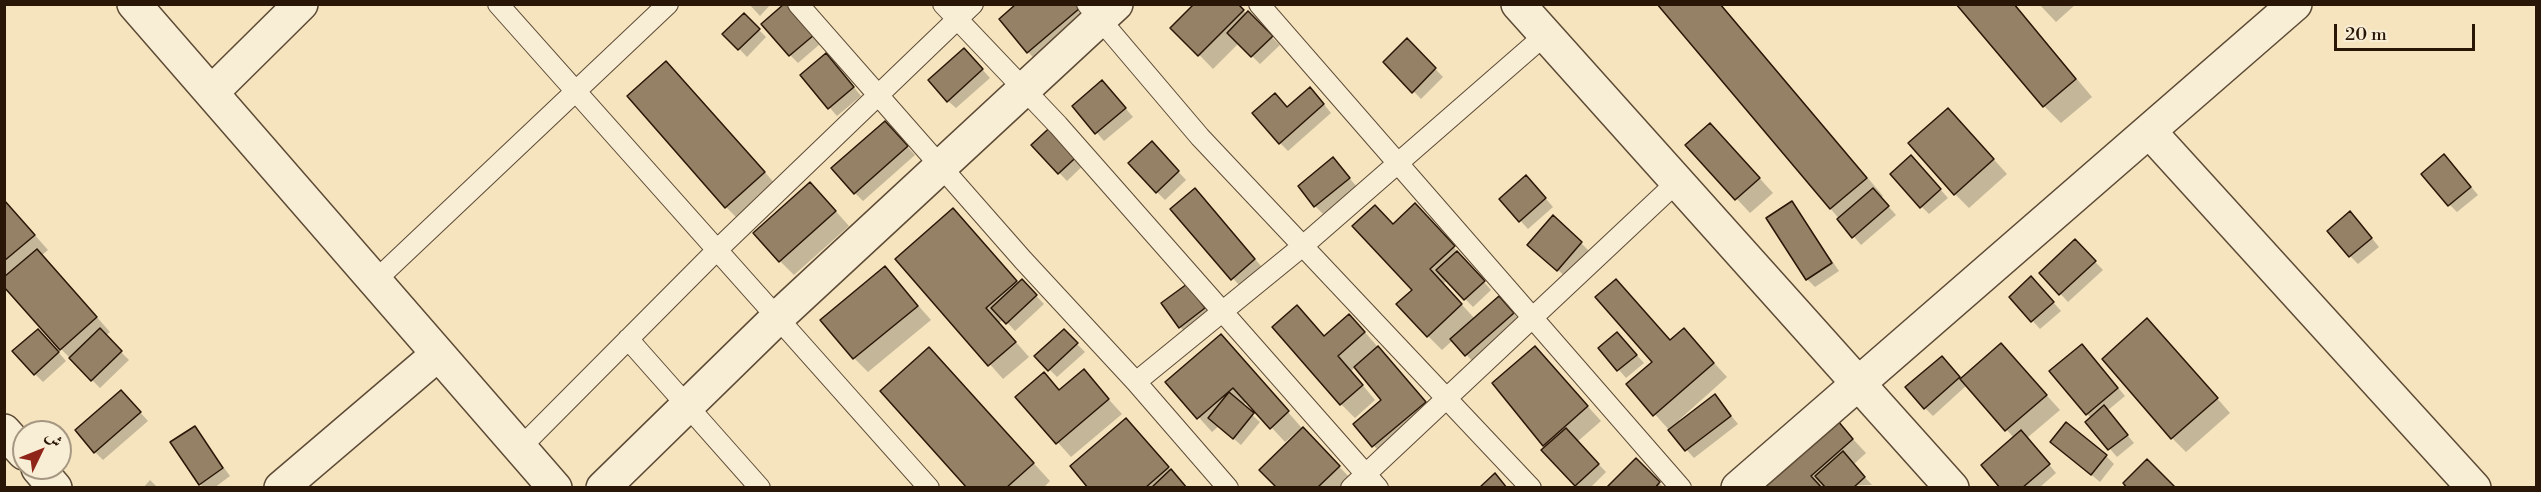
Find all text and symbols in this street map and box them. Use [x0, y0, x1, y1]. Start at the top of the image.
scale bar [2337, 12, 2478, 50]
text: 20 m [2345, 23, 2387, 46]
north arrow [12, 420, 72, 480]
text: ش [41, 426, 66, 452]

